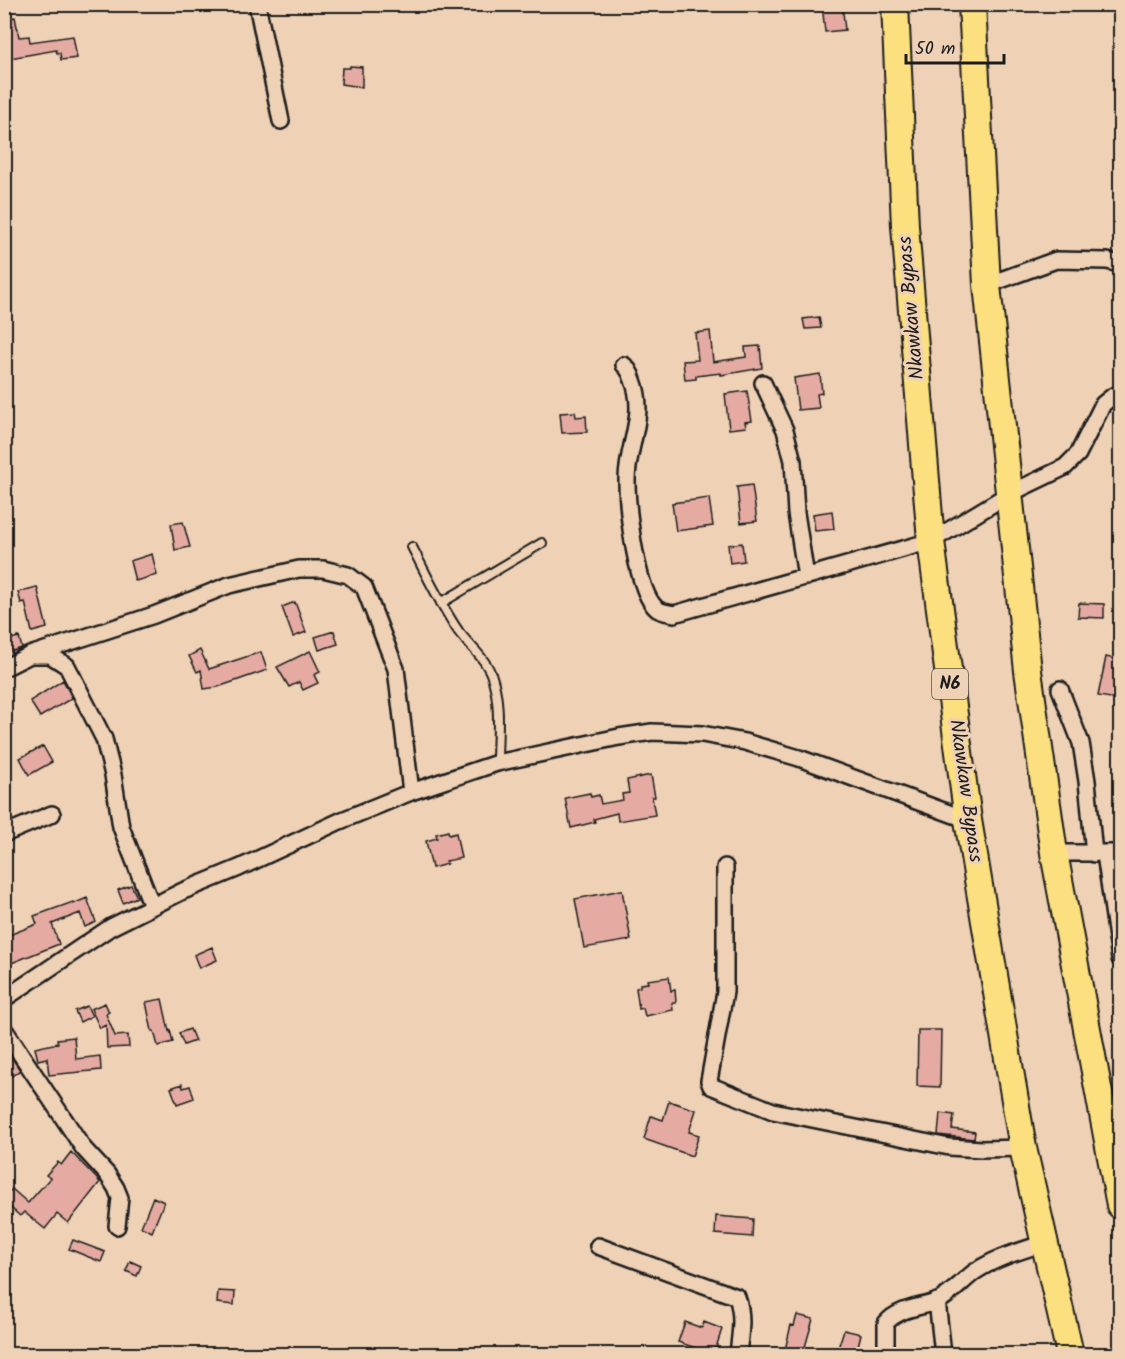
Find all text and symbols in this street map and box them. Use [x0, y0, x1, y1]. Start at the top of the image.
scale bar [906, 27, 1004, 65]
text: 50 m [915, 35, 955, 64]
street label: Nkawkaw Bypass [890, 234, 934, 381]
road number: N6 [932, 669, 968, 699]
street label: Nkawkaw Bypass [939, 717, 991, 865]

